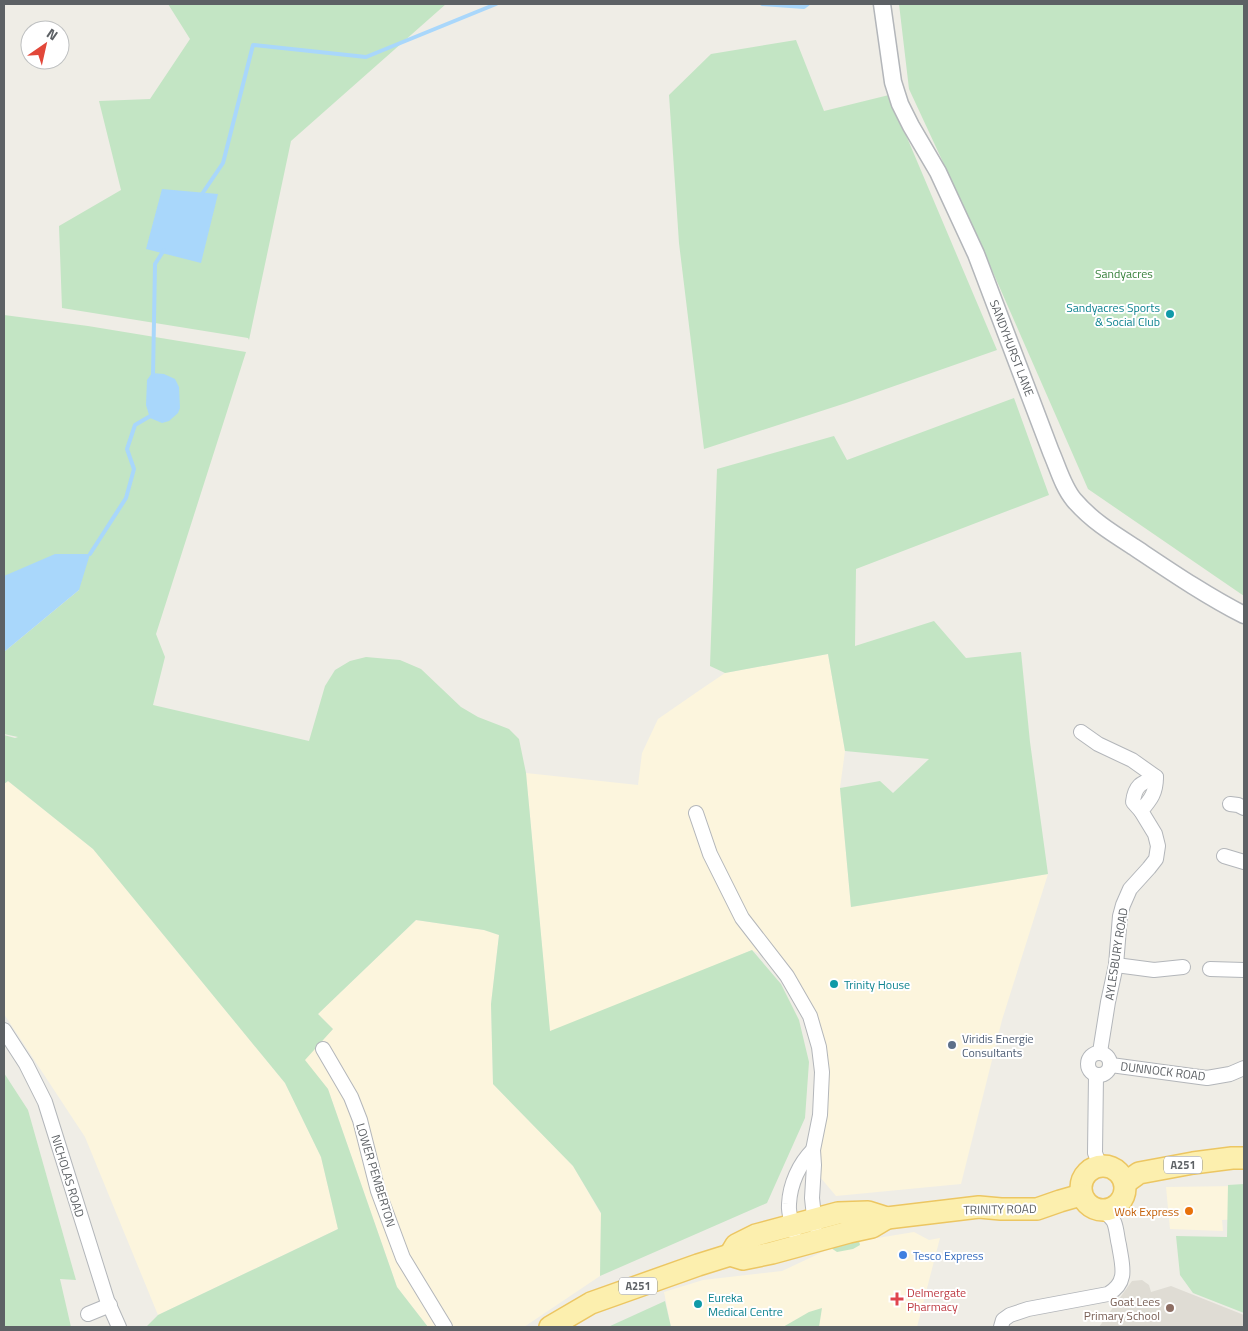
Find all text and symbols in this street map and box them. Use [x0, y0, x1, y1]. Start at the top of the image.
north arrow [20, 20, 70, 70]
text: N [43, 22, 62, 45]
park label: Sandyacres [1095, 264, 1153, 283]
street label: SANDYHURST LANE [985, 297, 1039, 399]
place label: Sandyacres Sports & Social Club [1066, 298, 1160, 331]
marker: Sandyacres Sports & Social Club [1164, 308, 1176, 320]
street label: AYLESBURY ROAD [1099, 906, 1133, 1002]
place label: Trinity House [844, 975, 910, 994]
marker: Trinity House [828, 978, 840, 990]
place label: Viridis Energie Consultants [962, 1029, 1034, 1062]
marker: Viridis Energie Consultants [946, 1039, 958, 1051]
street label: DUNNOCK ROAD [1119, 1056, 1207, 1086]
street label: LOWER PEMBERTON [351, 1121, 401, 1229]
street label: NICHOLAS ROAD [46, 1132, 90, 1220]
road number: A251 [1164, 1156, 1202, 1174]
street label: TRINITY ROAD [963, 1199, 1037, 1219]
place label: Wok Express [1114, 1202, 1179, 1221]
marker: Wok Express [1183, 1205, 1195, 1217]
place label: Tesco Express [913, 1246, 984, 1265]
marker: Tesco Express [897, 1249, 909, 1261]
road number: A251 [619, 1278, 657, 1294]
place label: Delmergate Pharmacy [907, 1283, 966, 1316]
place label: Eureka Medical Centre [708, 1288, 783, 1321]
place label: Goat Lees Primary School [1084, 1292, 1160, 1325]
marker: Delmergate Pharmacy [891, 1293, 903, 1305]
marker: Eureka Medical Centre [692, 1298, 704, 1310]
marker: Goat Lees Primary School [1164, 1302, 1176, 1314]

